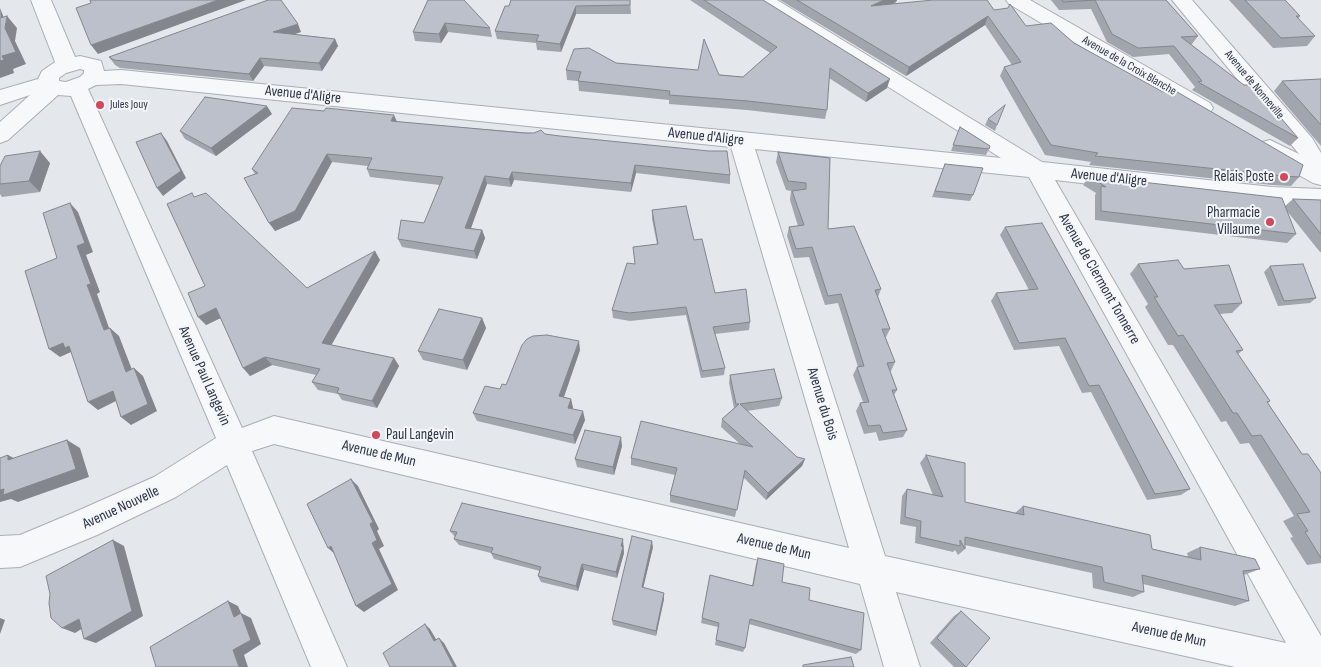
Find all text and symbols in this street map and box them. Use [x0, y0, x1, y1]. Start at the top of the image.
street label: Avenue de la Croix Blanche [1079, 33, 1179, 99]
street label: Avenue de Nonneville [1221, 48, 1287, 122]
street label: Avenue d'Aligre [264, 82, 342, 108]
place label: Jules Jouy [110, 98, 148, 112]
marker: Jules Jouy [94, 99, 106, 111]
street label: Avenue d'Aligre [667, 124, 745, 150]
street label: Avenue d'Aligre [1070, 165, 1148, 191]
place label: Relais Poste [1214, 168, 1274, 186]
marker: Relais Poste [1278, 171, 1290, 183]
place label: Pharmacie Villaume [1207, 204, 1260, 239]
street label: Avenue de Clermont Tonnerre [1054, 210, 1144, 348]
marker: Pharmacie Villaume [1264, 216, 1276, 228]
street label: Avenue Paul Langevin [174, 323, 234, 429]
street label: Avenue du Bois [802, 365, 842, 443]
place label: Paul Langevin [386, 426, 454, 444]
marker: Paul Langevin [370, 429, 382, 441]
street label: Avenue de Mun [340, 437, 418, 471]
street label: Avenue Nouvelle [80, 482, 162, 534]
street label: Avenue de Mun [735, 530, 813, 564]
street label: Avenue de Mun [1130, 618, 1208, 652]

